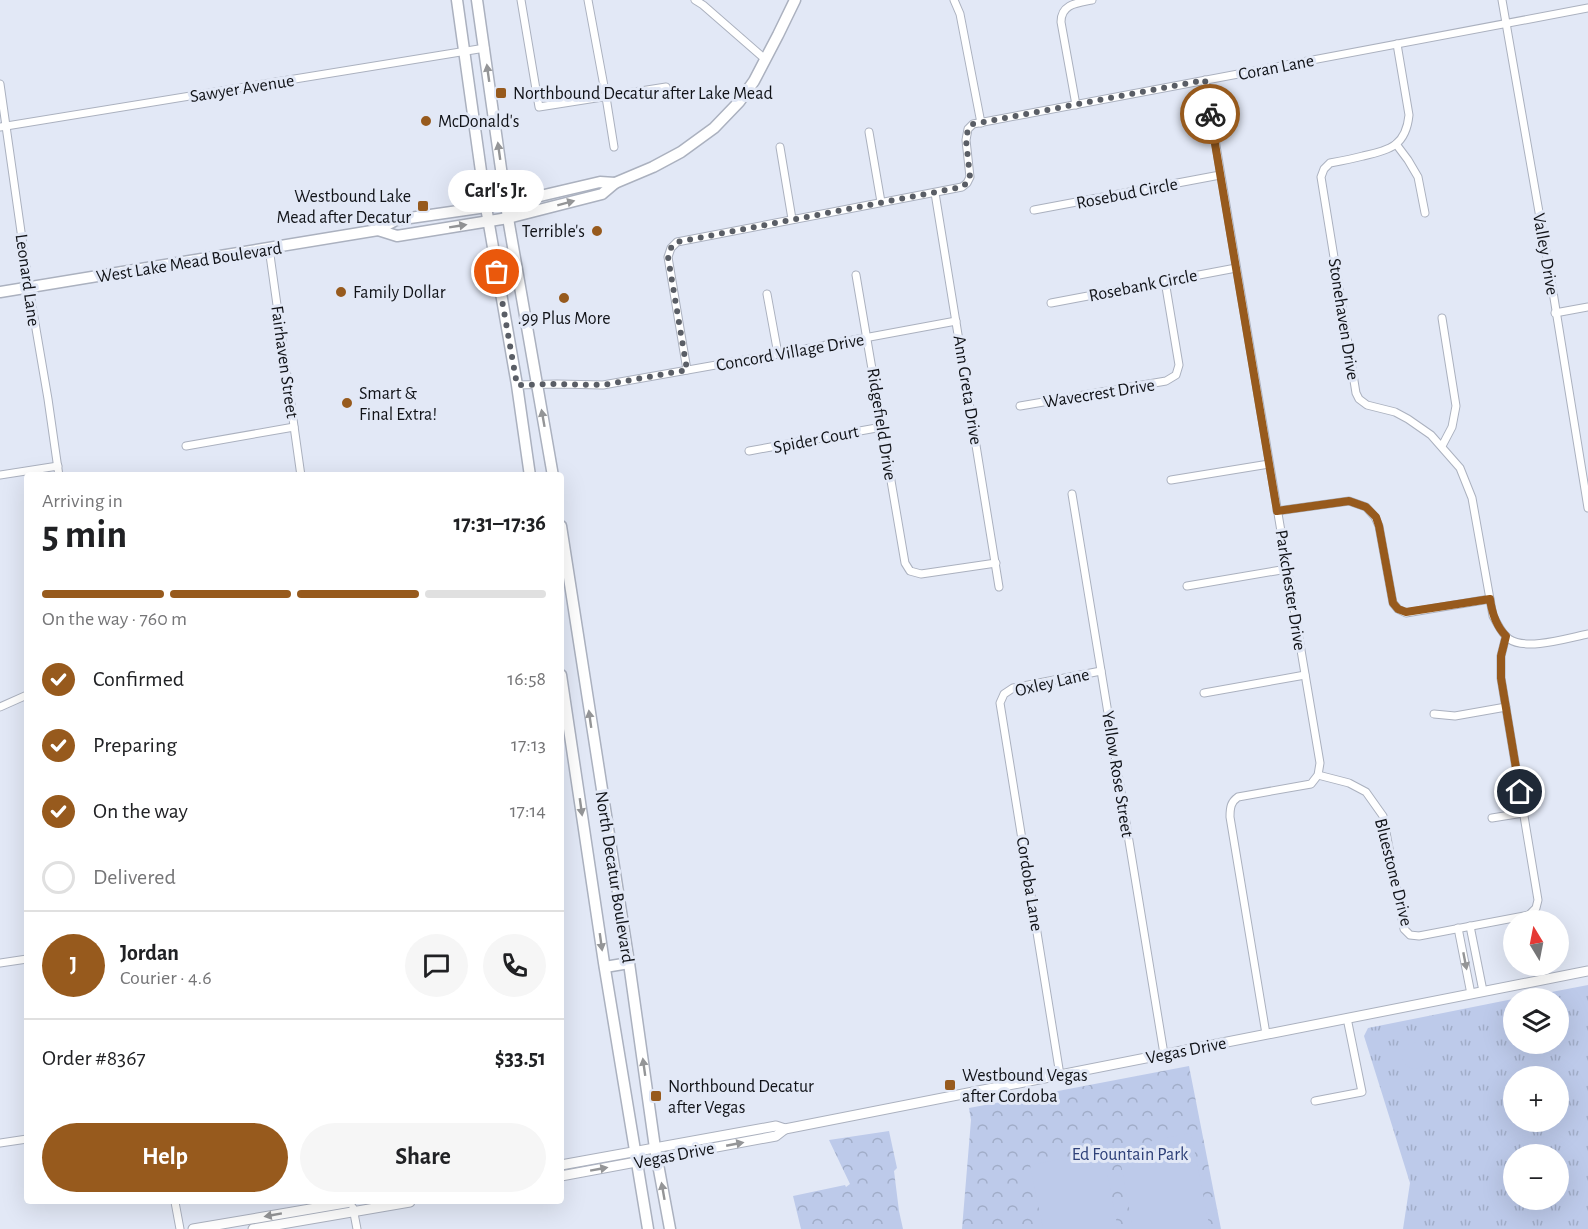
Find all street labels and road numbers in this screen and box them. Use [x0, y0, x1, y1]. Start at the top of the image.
street label: Coran Lane [1237, 52, 1316, 84]
street label: Sawyer Avenue [189, 72, 296, 106]
street label: Rosebud Circle [1075, 175, 1179, 213]
street label: Valley Drive [1529, 212, 1561, 297]
street label: Leonard Lane [12, 233, 42, 327]
street label: West Lake Mead Boulevard [95, 239, 283, 287]
street label: Stonehaven Drive [1324, 257, 1362, 381]
street label: Rosebank Circle [1087, 267, 1199, 305]
street label: Fairhaven Street [267, 305, 301, 420]
street label: Concord Village Drive [715, 331, 866, 375]
street label: Ann Greta Drive [949, 334, 985, 446]
street label: Ridgefield Drive [863, 367, 899, 481]
street label: Wavecrest Drive [1042, 376, 1156, 412]
street label: Spider Court [772, 423, 861, 457]
street label: Parkchester Drive [1272, 528, 1308, 652]
street label: Oxley Lane [1013, 666, 1091, 700]
street label: Yellow Rose Street [1098, 710, 1136, 839]
street label: North Decatur Boulevard [592, 790, 636, 964]
street label: Bluestone Drive [1371, 817, 1415, 928]
street label: Cordoba Lane [1013, 836, 1045, 933]
street label: Vegas Drive [1145, 1034, 1228, 1068]
street label: Vegas Drive [633, 1139, 716, 1173]

